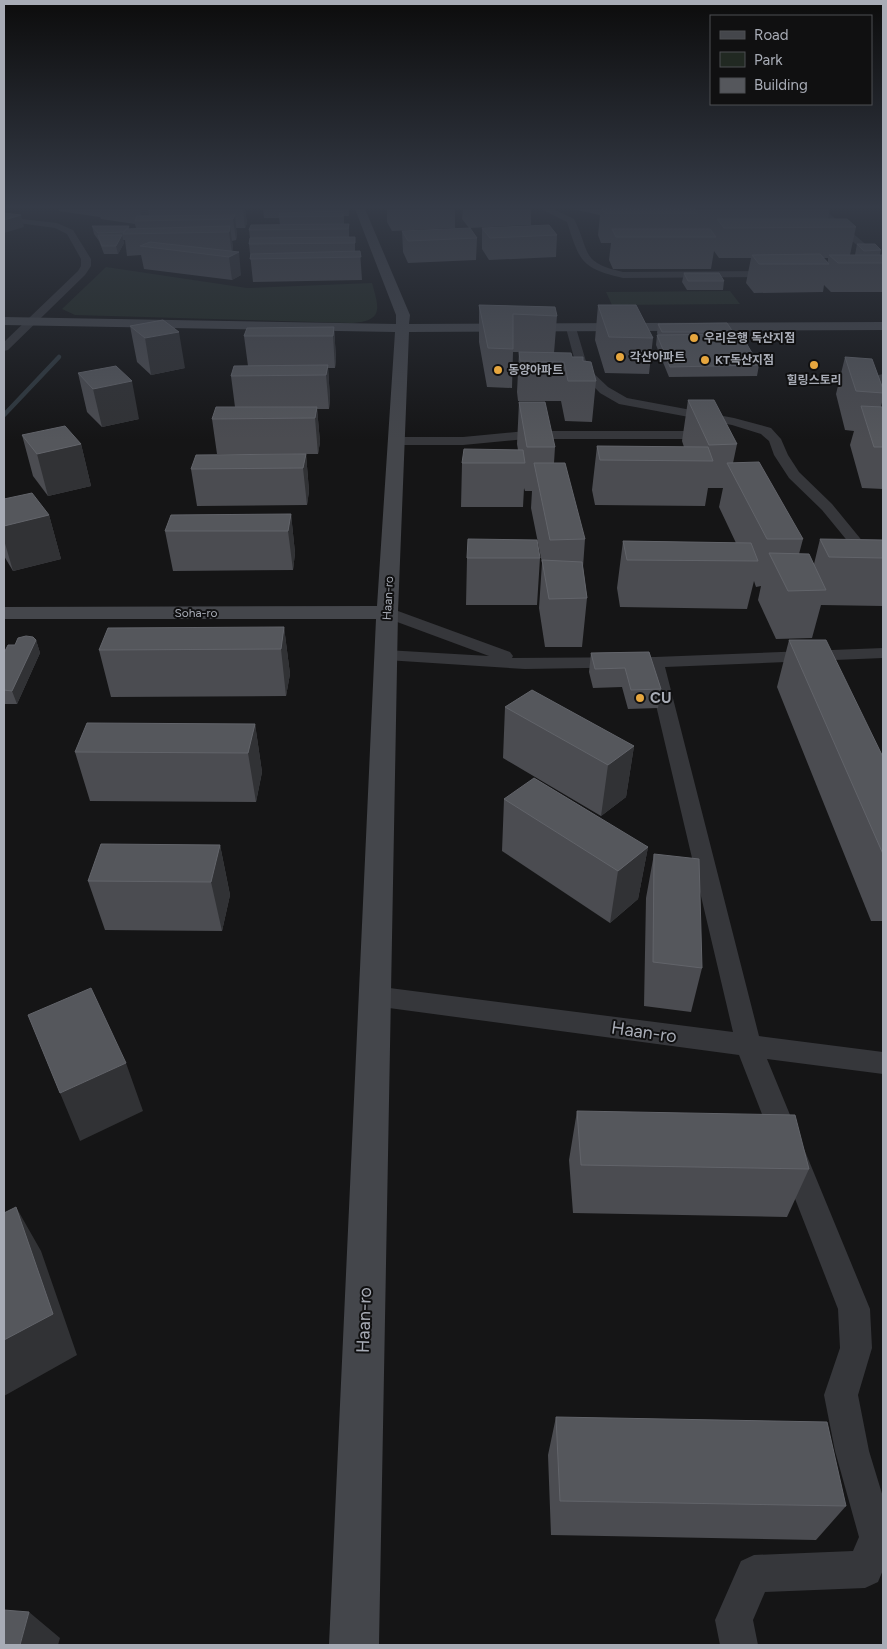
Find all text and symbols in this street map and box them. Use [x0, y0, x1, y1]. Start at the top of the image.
legend [710, 15, 872, 105]
text: Road [754, 26, 789, 44]
text: Park [754, 51, 783, 69]
text: Building [754, 76, 808, 94]
place label: 우리은행 독산지점 [704, 331, 795, 345]
marker: 우리은행 독산지점 [688, 332, 700, 344]
place label: 각산아파트 [630, 350, 685, 364]
marker: 각산아파트 [614, 351, 626, 363]
place label: KT독산지점 [715, 353, 774, 367]
marker: KT독산지점 [699, 354, 711, 366]
marker: 힐링스토리 [808, 359, 820, 371]
place label: 동양아파트 [508, 363, 563, 377]
marker: 동양아파트 [492, 364, 504, 376]
place label: 힐링스토리 [786, 373, 842, 387]
street label: Haan-ro [380, 576, 396, 620]
street label: Soha-ro [174, 606, 218, 620]
place label: CU [650, 689, 671, 707]
marker: CU [634, 692, 646, 704]
street label: Haan-ro [610, 1017, 678, 1047]
street label: Haan-ro [352, 1287, 376, 1353]

